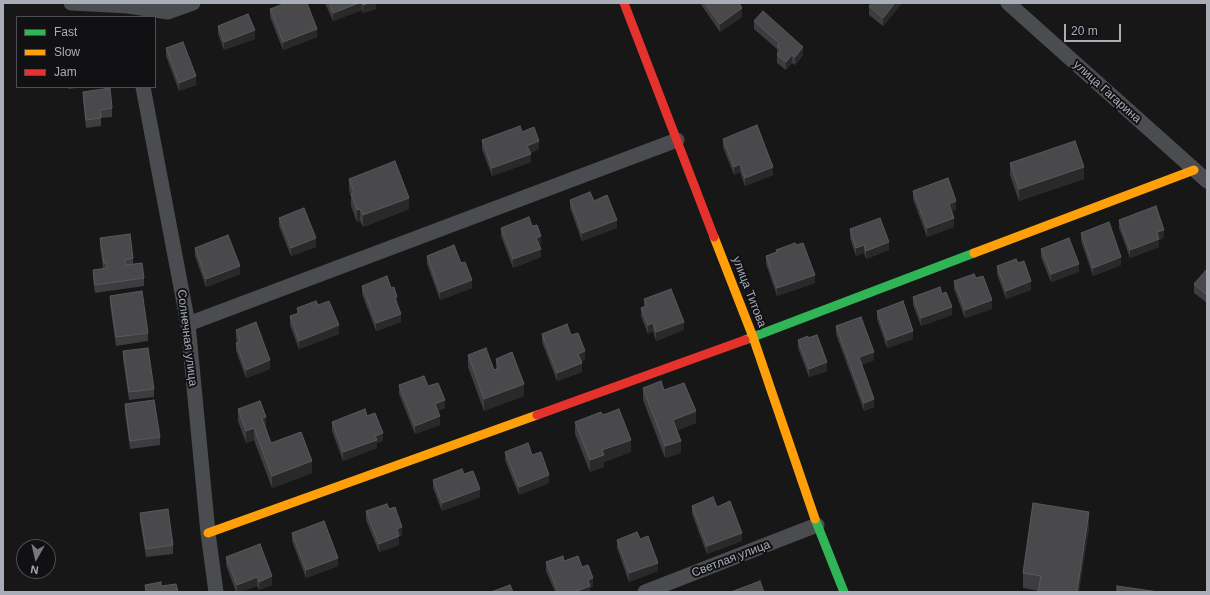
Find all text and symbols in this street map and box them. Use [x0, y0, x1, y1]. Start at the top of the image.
legend [16, 16, 156, 88]
scale bar [1066, 16, 1123, 42]
text: 20 m [1071, 24, 1098, 38]
text: Fast [54, 25, 77, 39]
text: Slow [54, 45, 80, 59]
street label: улица Гагарина [1070, 58, 1144, 126]
text: Jam [54, 65, 77, 79]
street label: улица Титова [729, 255, 769, 329]
street label: Солнечная улица [174, 289, 200, 387]
street label: Светлая улица [690, 537, 772, 581]
north arrow [16, 539, 56, 579]
text: N [30, 563, 39, 576]

